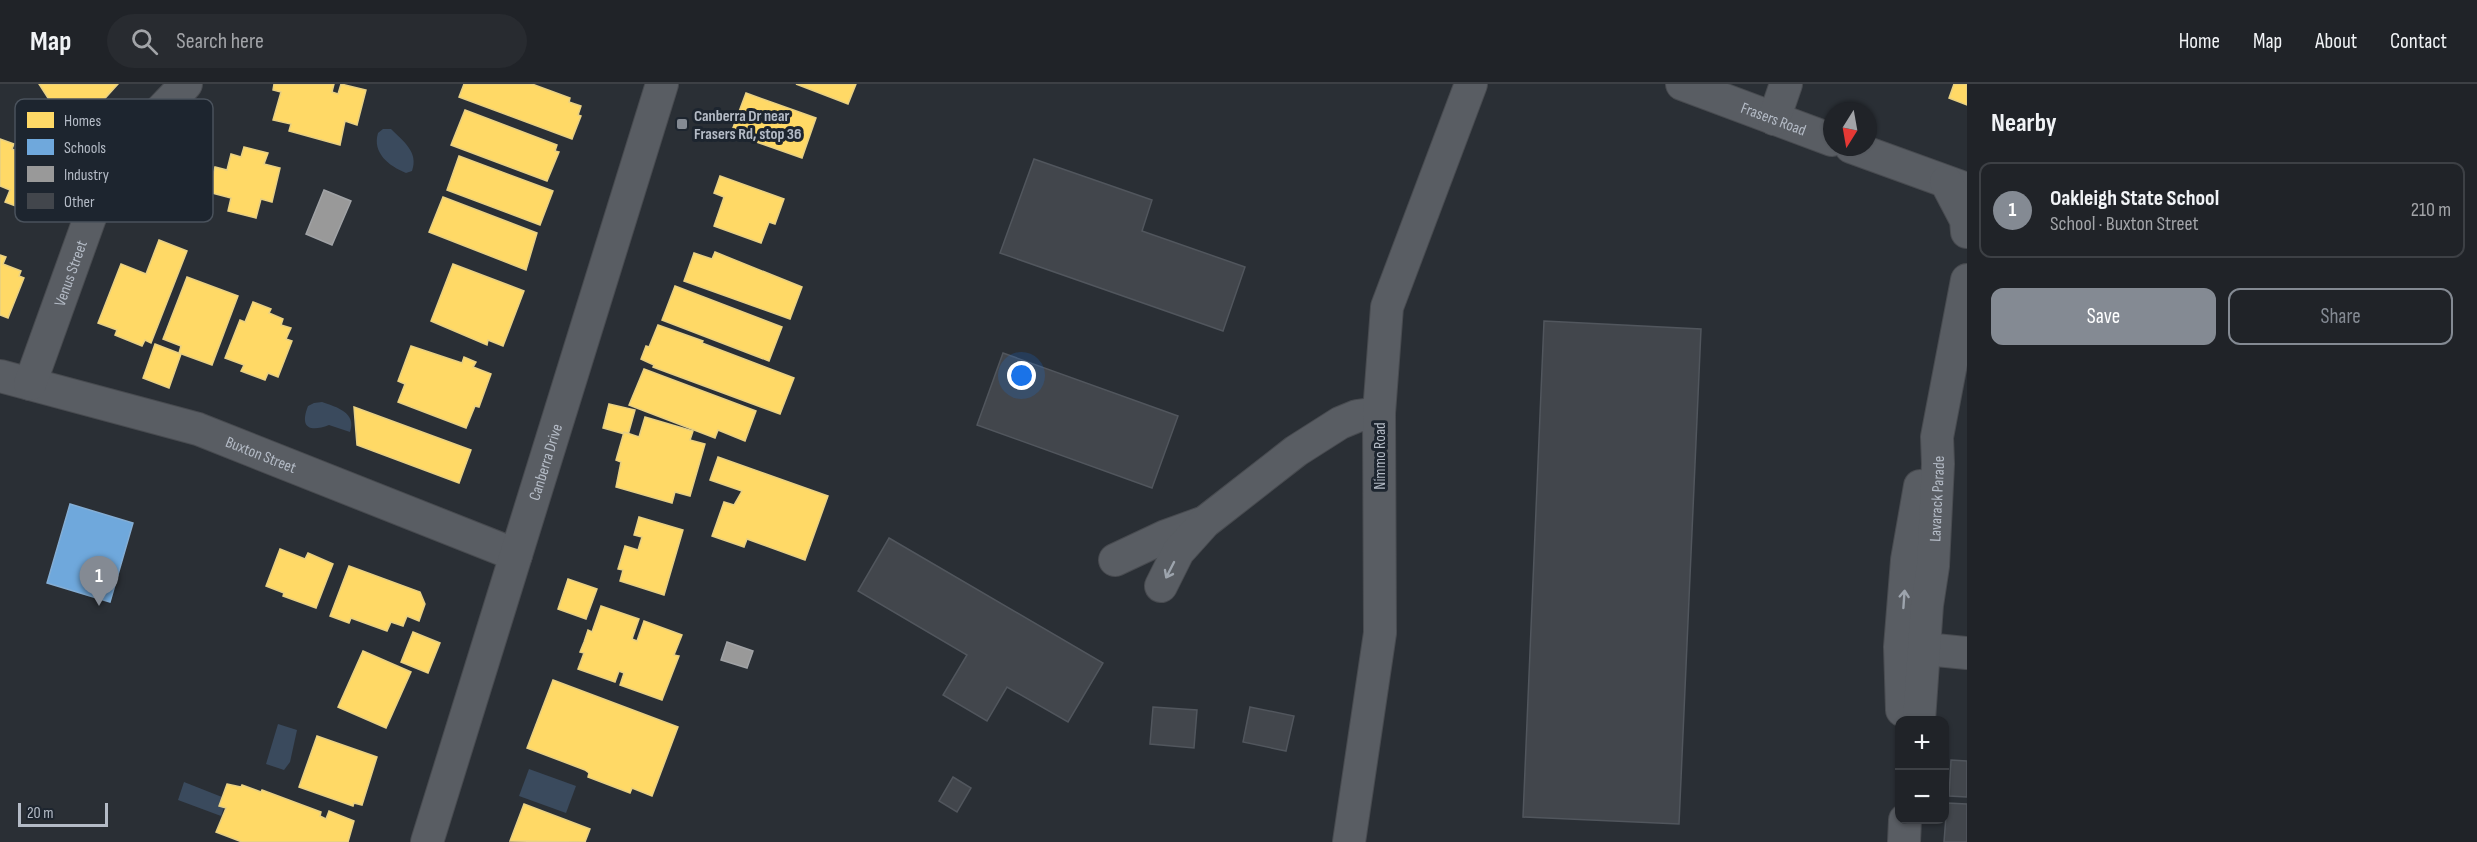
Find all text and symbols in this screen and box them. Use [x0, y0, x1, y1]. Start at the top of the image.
search box [107, 14, 527, 68]
text: Map [30, 25, 71, 58]
icon: search [128, 25, 161, 58]
text: Search here [176, 28, 264, 55]
text: Home [2179, 29, 2220, 54]
text: Map [2253, 29, 2282, 54]
text: About [2315, 29, 2357, 54]
text: Contact [2390, 29, 2447, 54]
legend [15, 99, 213, 222]
street label: Frasers Road [1738, 99, 1809, 140]
north arrow [1823, 102, 1877, 156]
place label: Canberra Dr near Frasers Rd, stop 36 [694, 107, 802, 144]
text: Nearby [1991, 108, 2057, 139]
text: Homes [64, 112, 101, 131]
marker: Canberra Dr near Frasers Rd, stop 36 [675, 117, 689, 131]
text: Schools [64, 139, 106, 158]
text: Industry [64, 166, 109, 185]
text: Oakleigh State School [2050, 185, 2219, 212]
text: Other [64, 193, 95, 212]
text: 1 [2009, 198, 2016, 222]
text: 210 m [2411, 198, 2451, 222]
text: School · Buxton Street [2050, 212, 2199, 236]
street label: Venus Street [51, 238, 92, 309]
button: Save [1991, 288, 2216, 345]
button: Share [2228, 288, 2453, 345]
your location [1007, 361, 1036, 390]
street label: Canberra Drive [525, 422, 567, 503]
street label: Nimmo Road [1371, 422, 1390, 490]
street label: Buxton Street [223, 433, 299, 478]
street label: Lavarack Parade [1926, 455, 1949, 542]
pin: 1 [80, 556, 118, 606]
one-way arrow [1163, 561, 1175, 579]
one-way arrow [1899, 590, 1910, 610]
map controls [1895, 716, 1949, 824]
button: + [1895, 716, 1949, 770]
button: − [1895, 770, 1949, 824]
scale bar [18, 800, 108, 828]
text: 20 m [27, 804, 54, 823]

